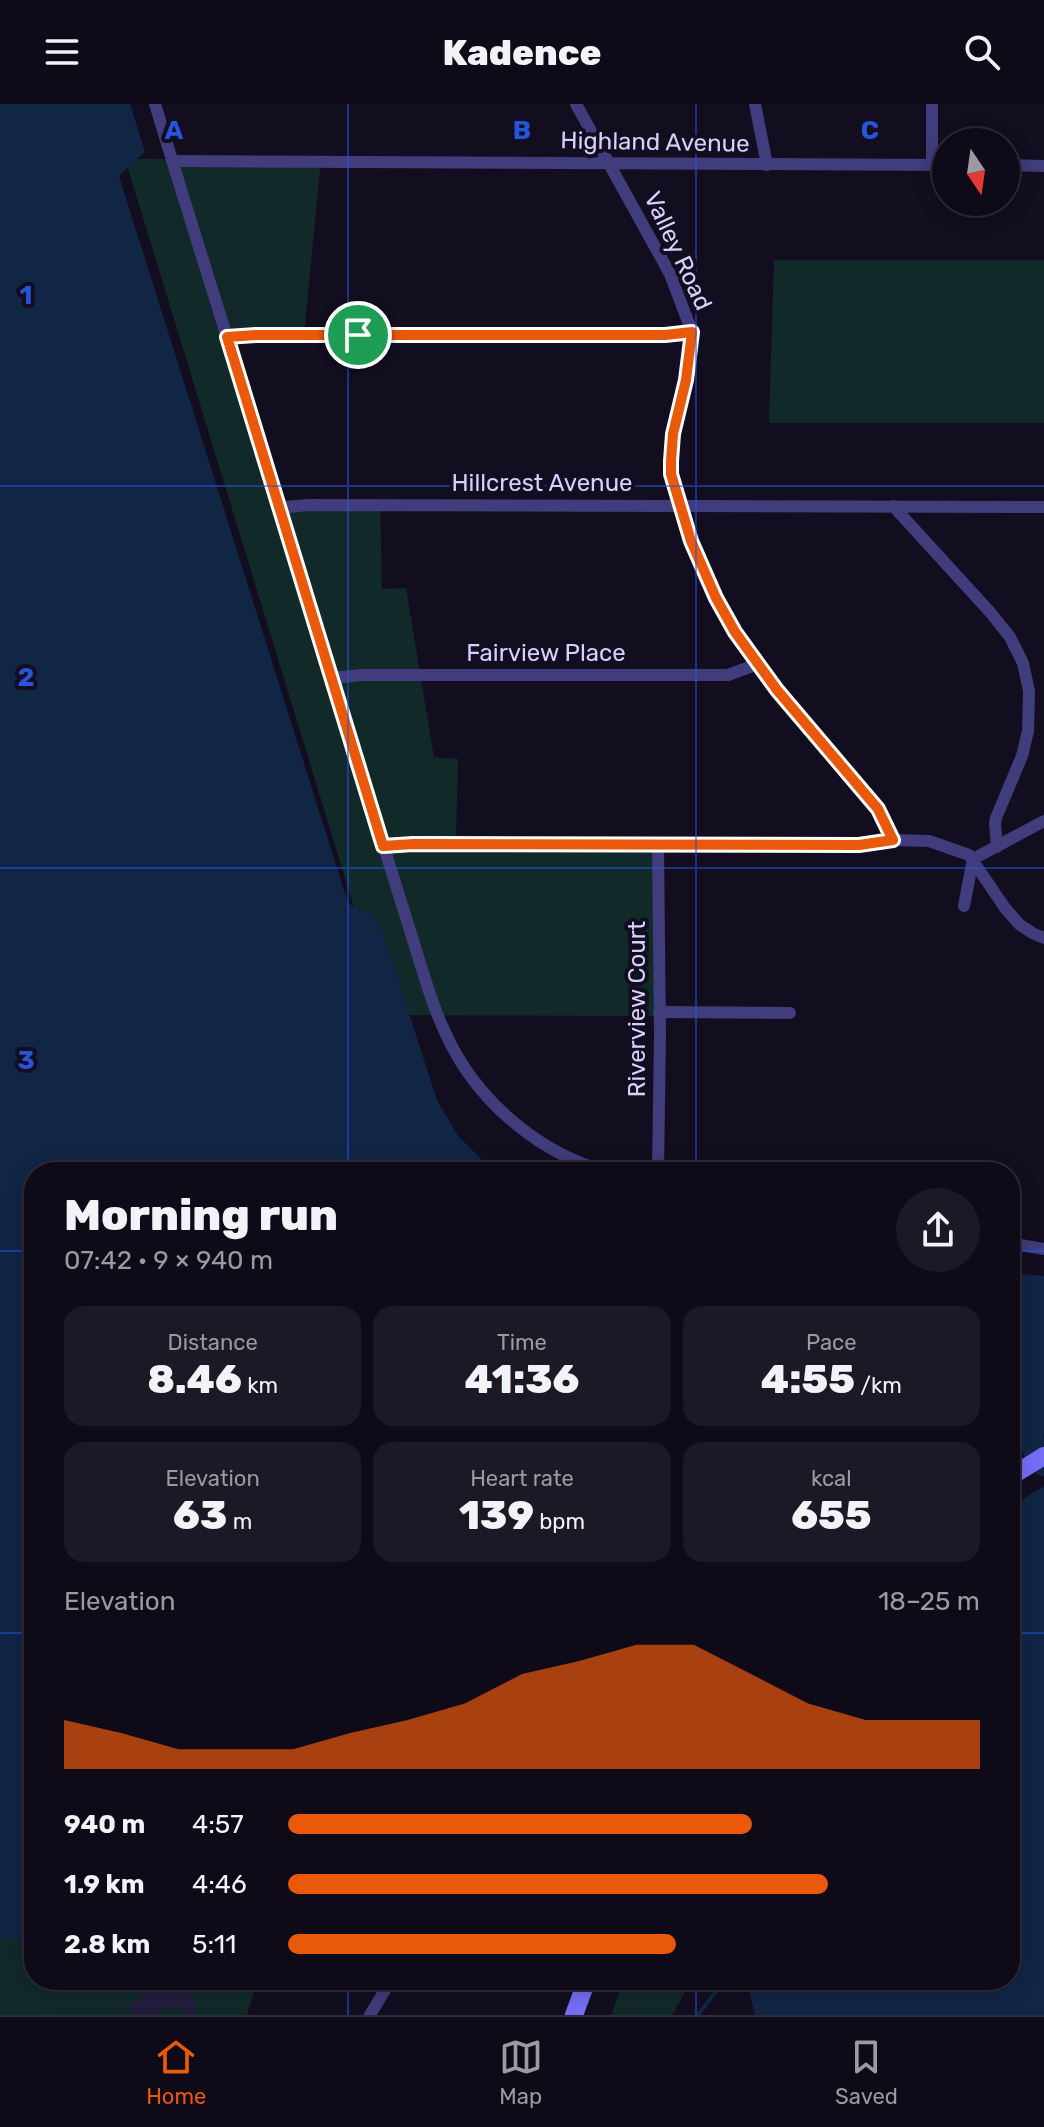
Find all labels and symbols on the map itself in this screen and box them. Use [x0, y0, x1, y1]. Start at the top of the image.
text: A [165, 115, 184, 146]
text: B [513, 115, 531, 146]
text: C [861, 115, 879, 146]
street label: Highland Avenue [560, 126, 750, 158]
north arrow [932, 128, 1020, 216]
street label: Valley Road [638, 187, 718, 315]
text: 1 [20, 280, 32, 311]
pin [324, 301, 392, 369]
street label: Hillcrest Avenue [451, 469, 633, 497]
street label: Fairview Place [466, 639, 626, 667]
text: 2 [18, 662, 34, 693]
street label: Riverview Court [623, 921, 651, 1097]
text: 3 [17, 1045, 35, 1076]

